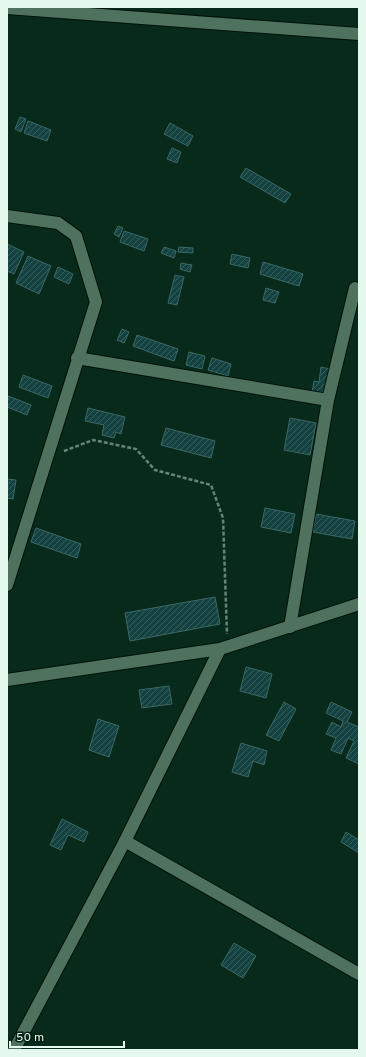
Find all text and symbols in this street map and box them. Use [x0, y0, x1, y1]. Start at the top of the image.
scale bar [10, 1023, 124, 1049]
text: 50 m [16, 1030, 44, 1046]

